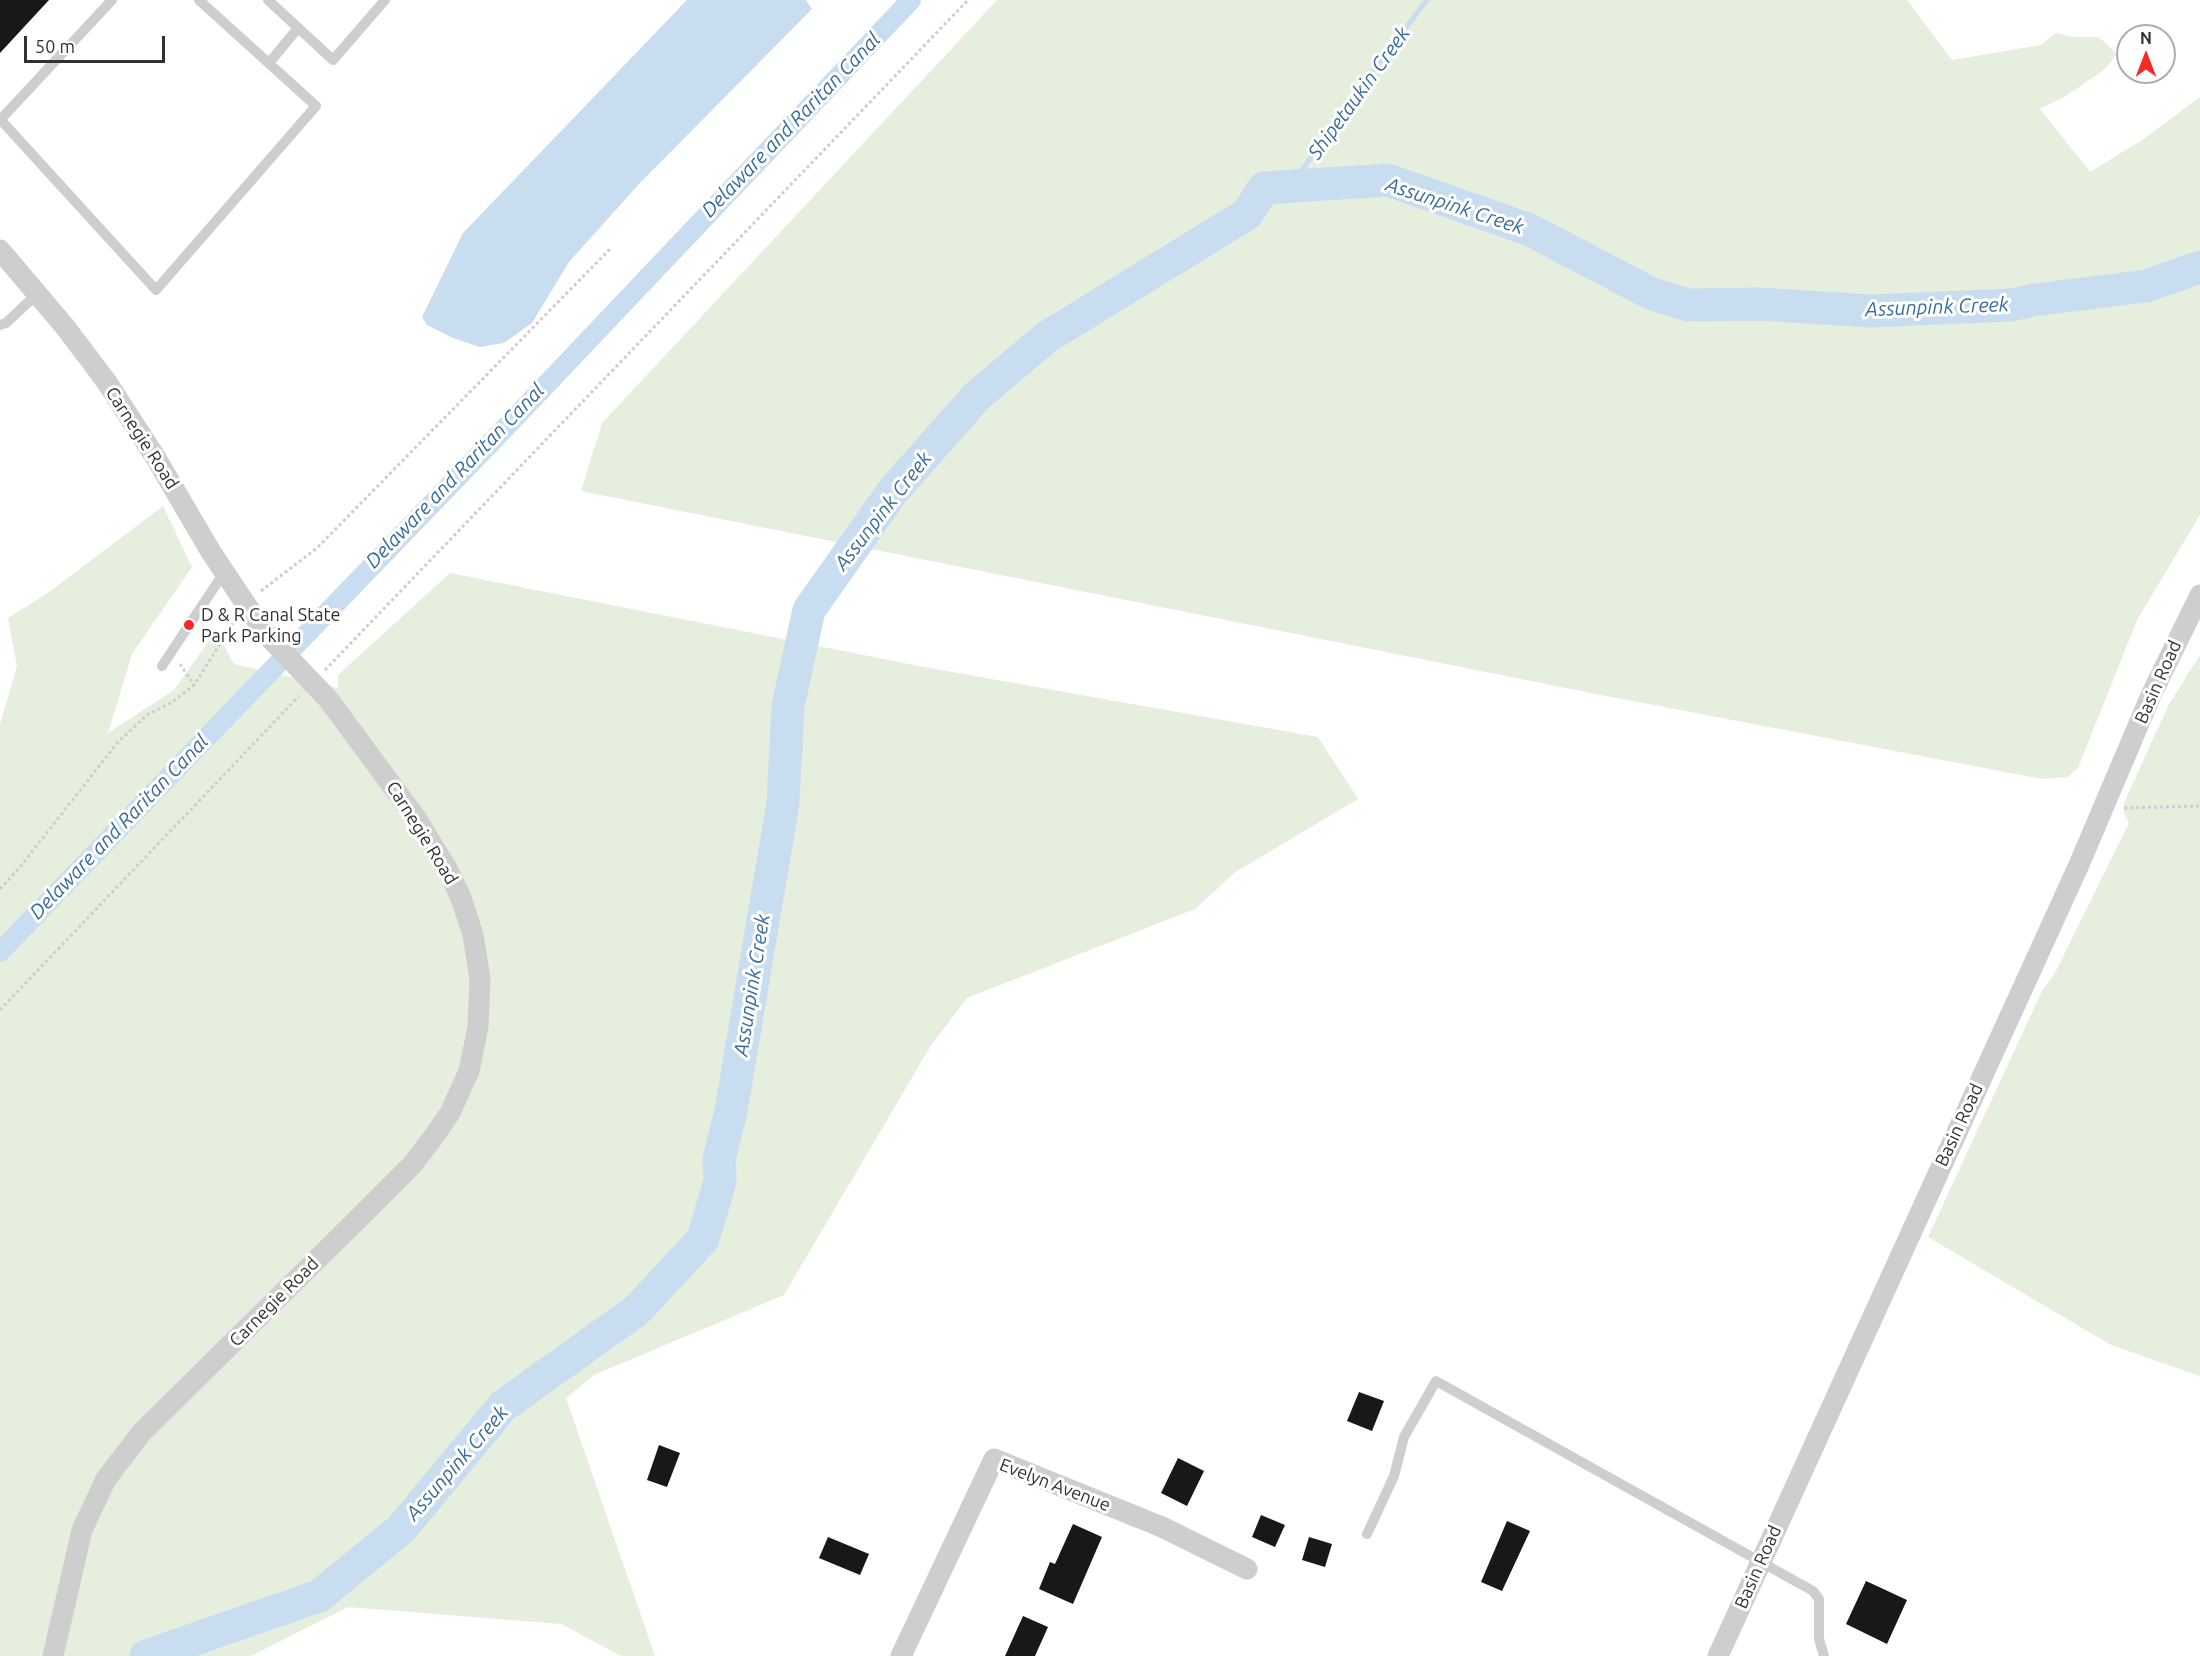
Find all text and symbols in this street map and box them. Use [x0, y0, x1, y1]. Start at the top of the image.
water label: Shipetaukin Creek [1303, 22, 1415, 164]
scale bar [27, 24, 168, 62]
north arrow [2116, 24, 2176, 84]
water label: Delaware and Raritan Canal [697, 28, 885, 222]
text: N [2140, 29, 2152, 47]
text: 50 m [35, 36, 75, 56]
water label: Assunpink Creek [1383, 172, 1527, 240]
water label: Assunpink Creek [1865, 292, 2009, 322]
water label: Delaware and Raritan Canal [361, 379, 549, 573]
street label: Carnegie Road [101, 383, 183, 493]
water label: Assunpink Creek [829, 447, 937, 575]
place label: D & R Canal State Park Parking [201, 604, 340, 646]
marker: D & R Canal State Park Parking [182, 618, 196, 632]
street label: Basin Road [2130, 637, 2186, 727]
water label: Delaware and Raritan Canal [25, 730, 213, 924]
street label: Carnegie Road [382, 777, 462, 889]
water label: Assunpink Creek [729, 912, 775, 1058]
street label: Basin Road [1930, 1080, 1988, 1170]
street label: Carnegie Road [225, 1253, 323, 1351]
water label: Assunpink Creek [401, 1401, 513, 1525]
street label: Evelyn Avenue [997, 1454, 1113, 1516]
street label: Basin Road [1730, 1522, 1786, 1612]

